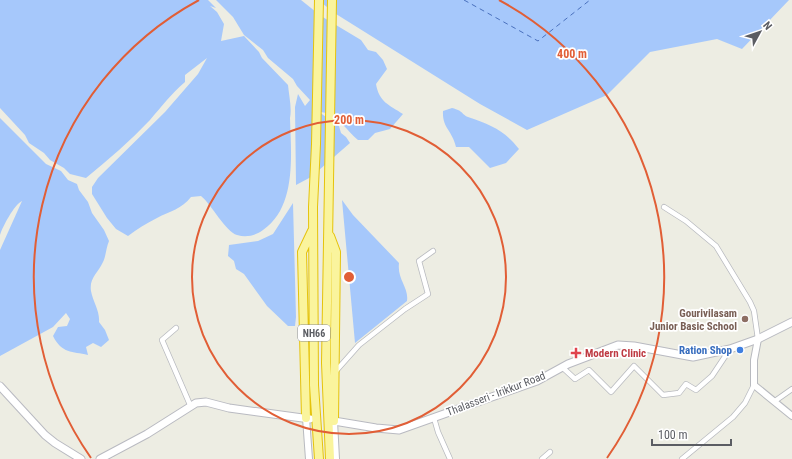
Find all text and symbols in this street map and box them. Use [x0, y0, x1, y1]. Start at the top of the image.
north arrow [740, 12, 780, 52]
text: N [760, 19, 775, 33]
text: 400 m [557, 47, 587, 61]
text: 200 m [334, 113, 364, 127]
centre of rings [342, 270, 356, 284]
place label: Gourivilasam Junior Basic School [650, 307, 737, 333]
marker: Gourivilasam Junior Basic School [740, 314, 750, 324]
road number: NH66 [298, 325, 330, 341]
place label: Ration Shop [679, 344, 733, 357]
marker: Ration Shop [735, 345, 745, 355]
marker: Modern Clinic [570, 347, 582, 359]
place label: Modern Clinic [585, 347, 646, 360]
street label: Thalasseri - Irikkur Road [445, 369, 547, 419]
scale bar [652, 421, 731, 447]
text: 100 m [658, 428, 688, 442]

